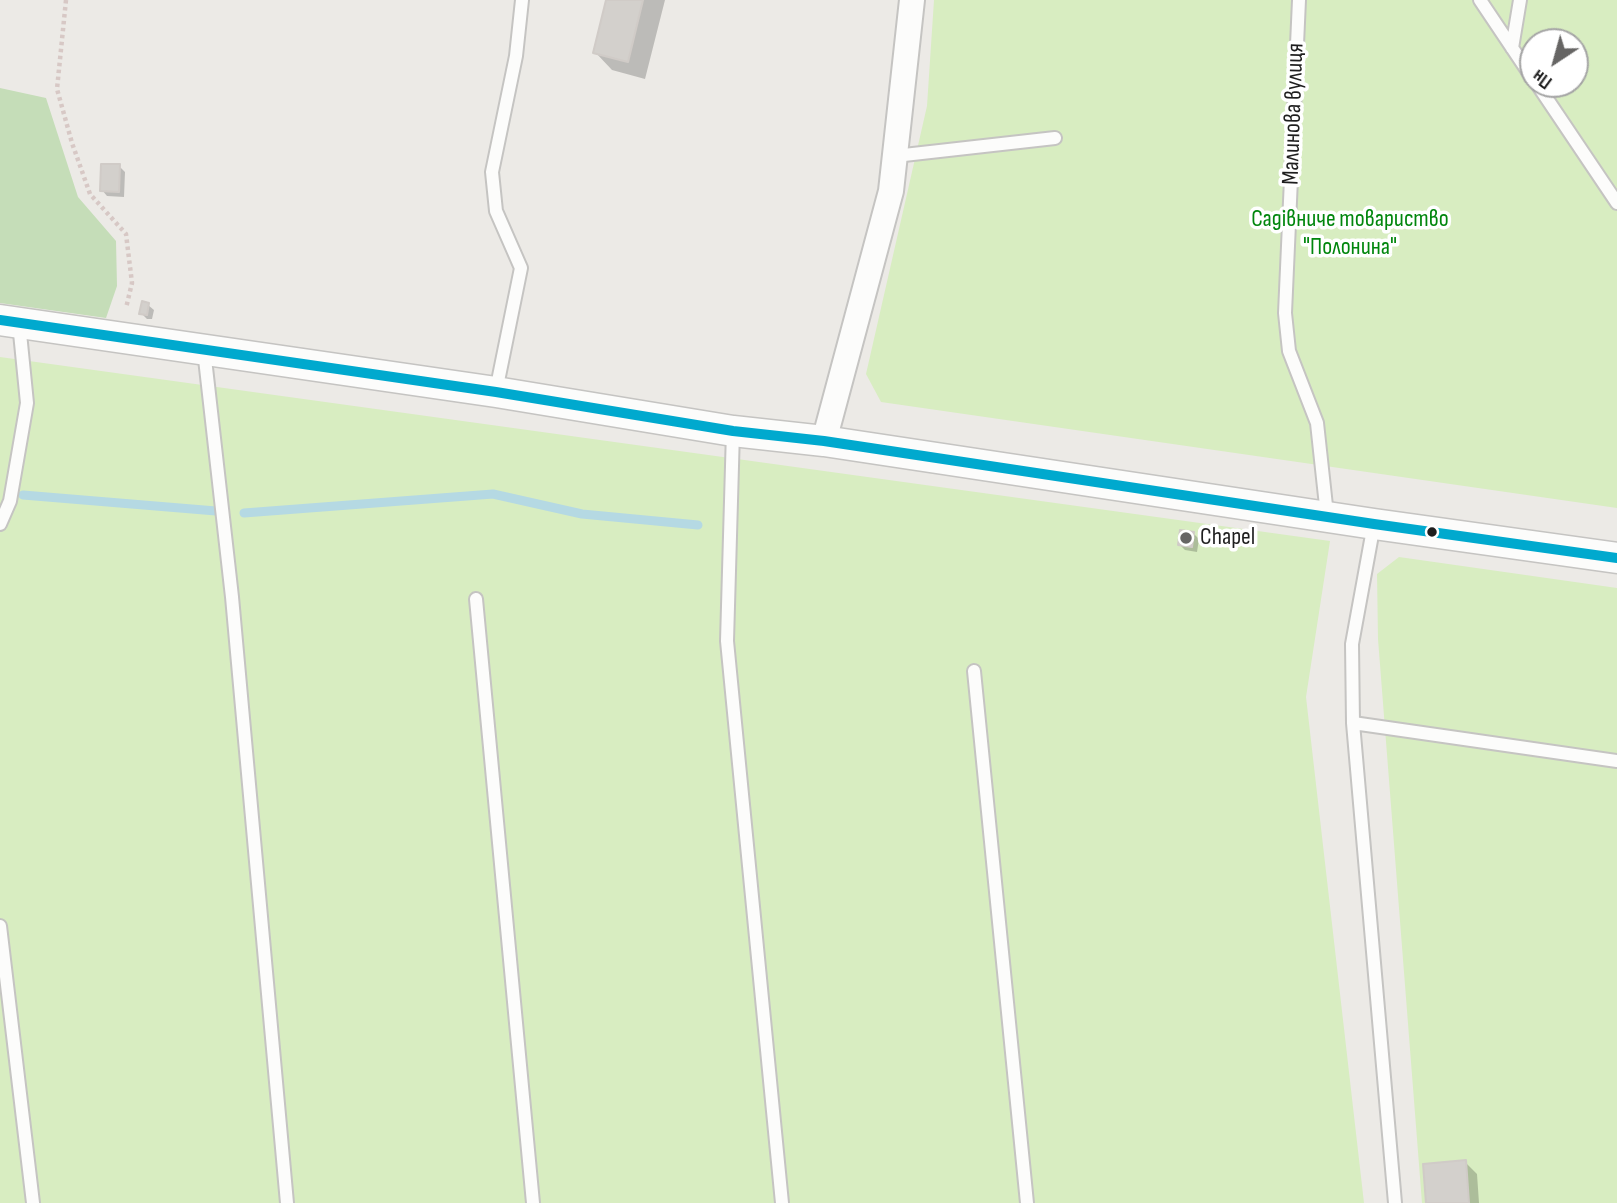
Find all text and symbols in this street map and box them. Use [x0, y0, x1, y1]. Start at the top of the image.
north arrow [1519, 28, 1589, 98]
street label: Малинова вулиця [1277, 43, 1311, 185]
text: Пн [1528, 64, 1557, 93]
park label: Садівниче товариство "Полонина" [1251, 206, 1449, 262]
place label: Chapel [1200, 524, 1255, 552]
unlabelled marker [1425, 525, 1439, 539]
marker: Chapel [1178, 530, 1194, 546]

